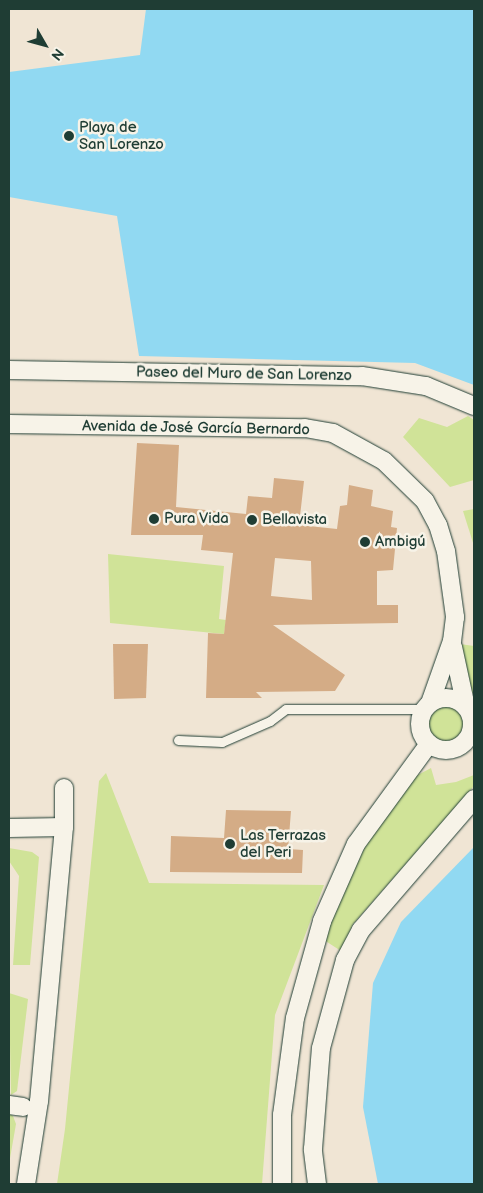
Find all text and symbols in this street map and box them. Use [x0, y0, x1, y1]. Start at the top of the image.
north arrow [20, 20, 70, 70]
text: N [47, 45, 67, 64]
place label: Playa de San Lorenzo [79, 118, 164, 153]
marker: Playa de San Lorenzo [63, 130, 75, 142]
street label: Paseo del Muro de San Lorenzo [136, 363, 352, 385]
street label: Avenida de José García Bernardo [82, 417, 310, 439]
place label: Pura Vida [164, 510, 229, 528]
place label: Bellavista [262, 511, 327, 529]
marker: Pura Vida [148, 513, 160, 525]
marker: Bellavista [246, 514, 258, 526]
place label: Ambigú [375, 533, 426, 551]
marker: Ambigú [359, 536, 371, 548]
place label: Las Terrazas del Peri [240, 826, 326, 861]
marker: Las Terrazas del Peri [224, 838, 236, 850]

